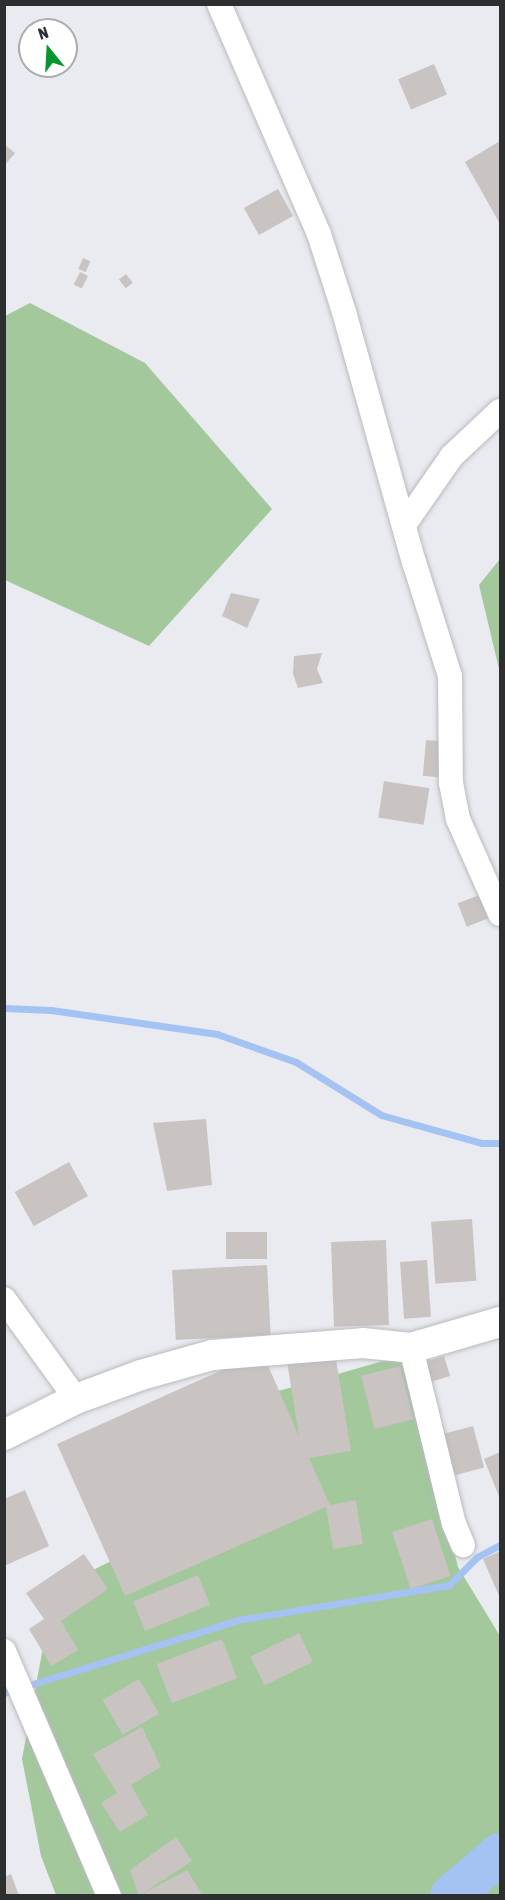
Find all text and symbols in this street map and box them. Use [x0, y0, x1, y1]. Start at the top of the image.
north arrow [18, 18, 78, 78]
text: N [36, 23, 50, 43]

